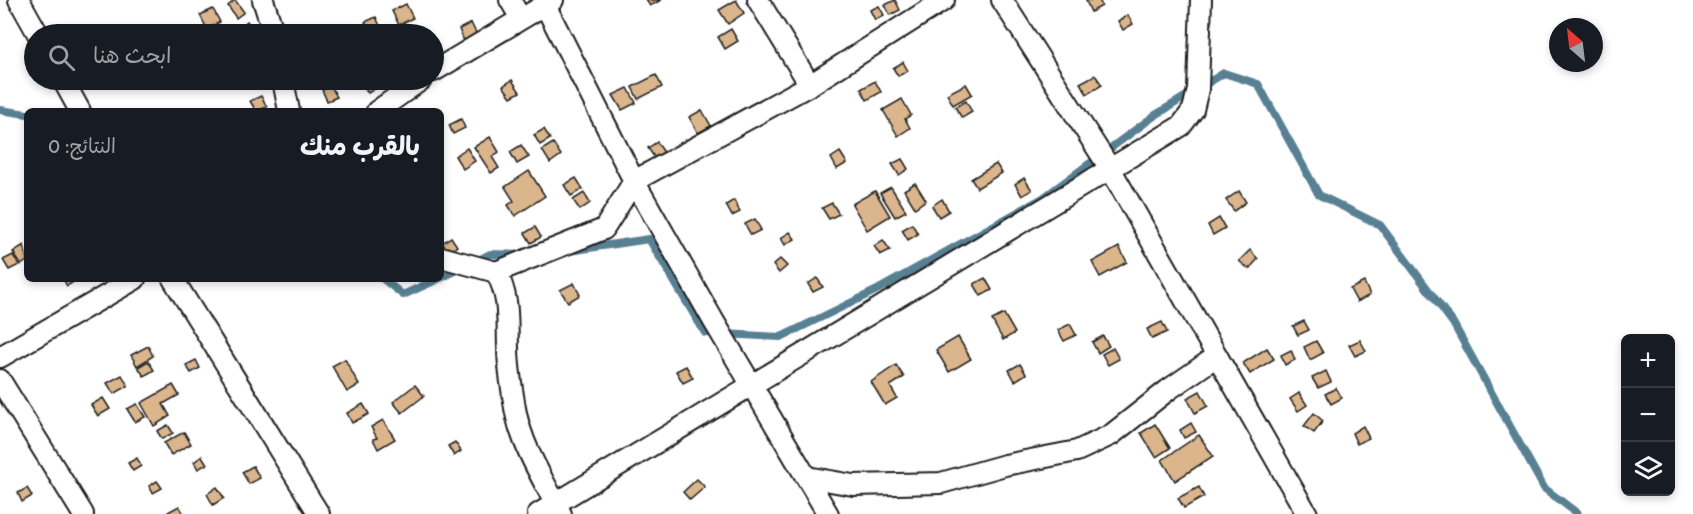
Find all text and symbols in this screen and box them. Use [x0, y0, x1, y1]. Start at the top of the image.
north arrow [1549, 18, 1603, 72]
search box [24, 24, 444, 90]
icon: search [45, 41, 78, 74]
text: ابحث هنا [93, 42, 172, 69]
text: بالقرب منك [300, 130, 420, 162]
text: النتائج: 0 [48, 134, 116, 158]
map controls [1621, 334, 1675, 496]
button: + [1621, 334, 1675, 388]
button: − [1621, 388, 1675, 442]
button: layers [1621, 442, 1675, 496]

